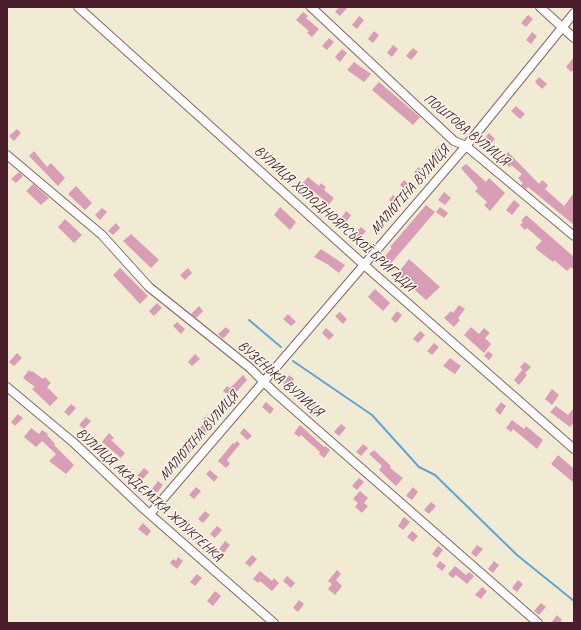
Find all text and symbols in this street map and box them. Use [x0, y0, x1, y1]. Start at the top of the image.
street label: ПОШТОВА ВУЛИЦЯ [420, 90, 512, 170]
street label: МАЛЮТІНА ВУЛИЦЯ [367, 142, 453, 238]
street label: ВУЛИЦЯ ХОЛОДНОЯРСЬКОЇ БРИГАДИ [251, 143, 417, 295]
street label: ВУЗЕНЬКА ВУЛИЦЯ [234, 337, 326, 421]
street label: МАЛЮТІНА ВУЛИЦЯ [156, 388, 242, 484]
street label: ВУЛИЦЯ АКАДЕМІКА ЖЛУКТЕНКА [72, 425, 226, 565]

